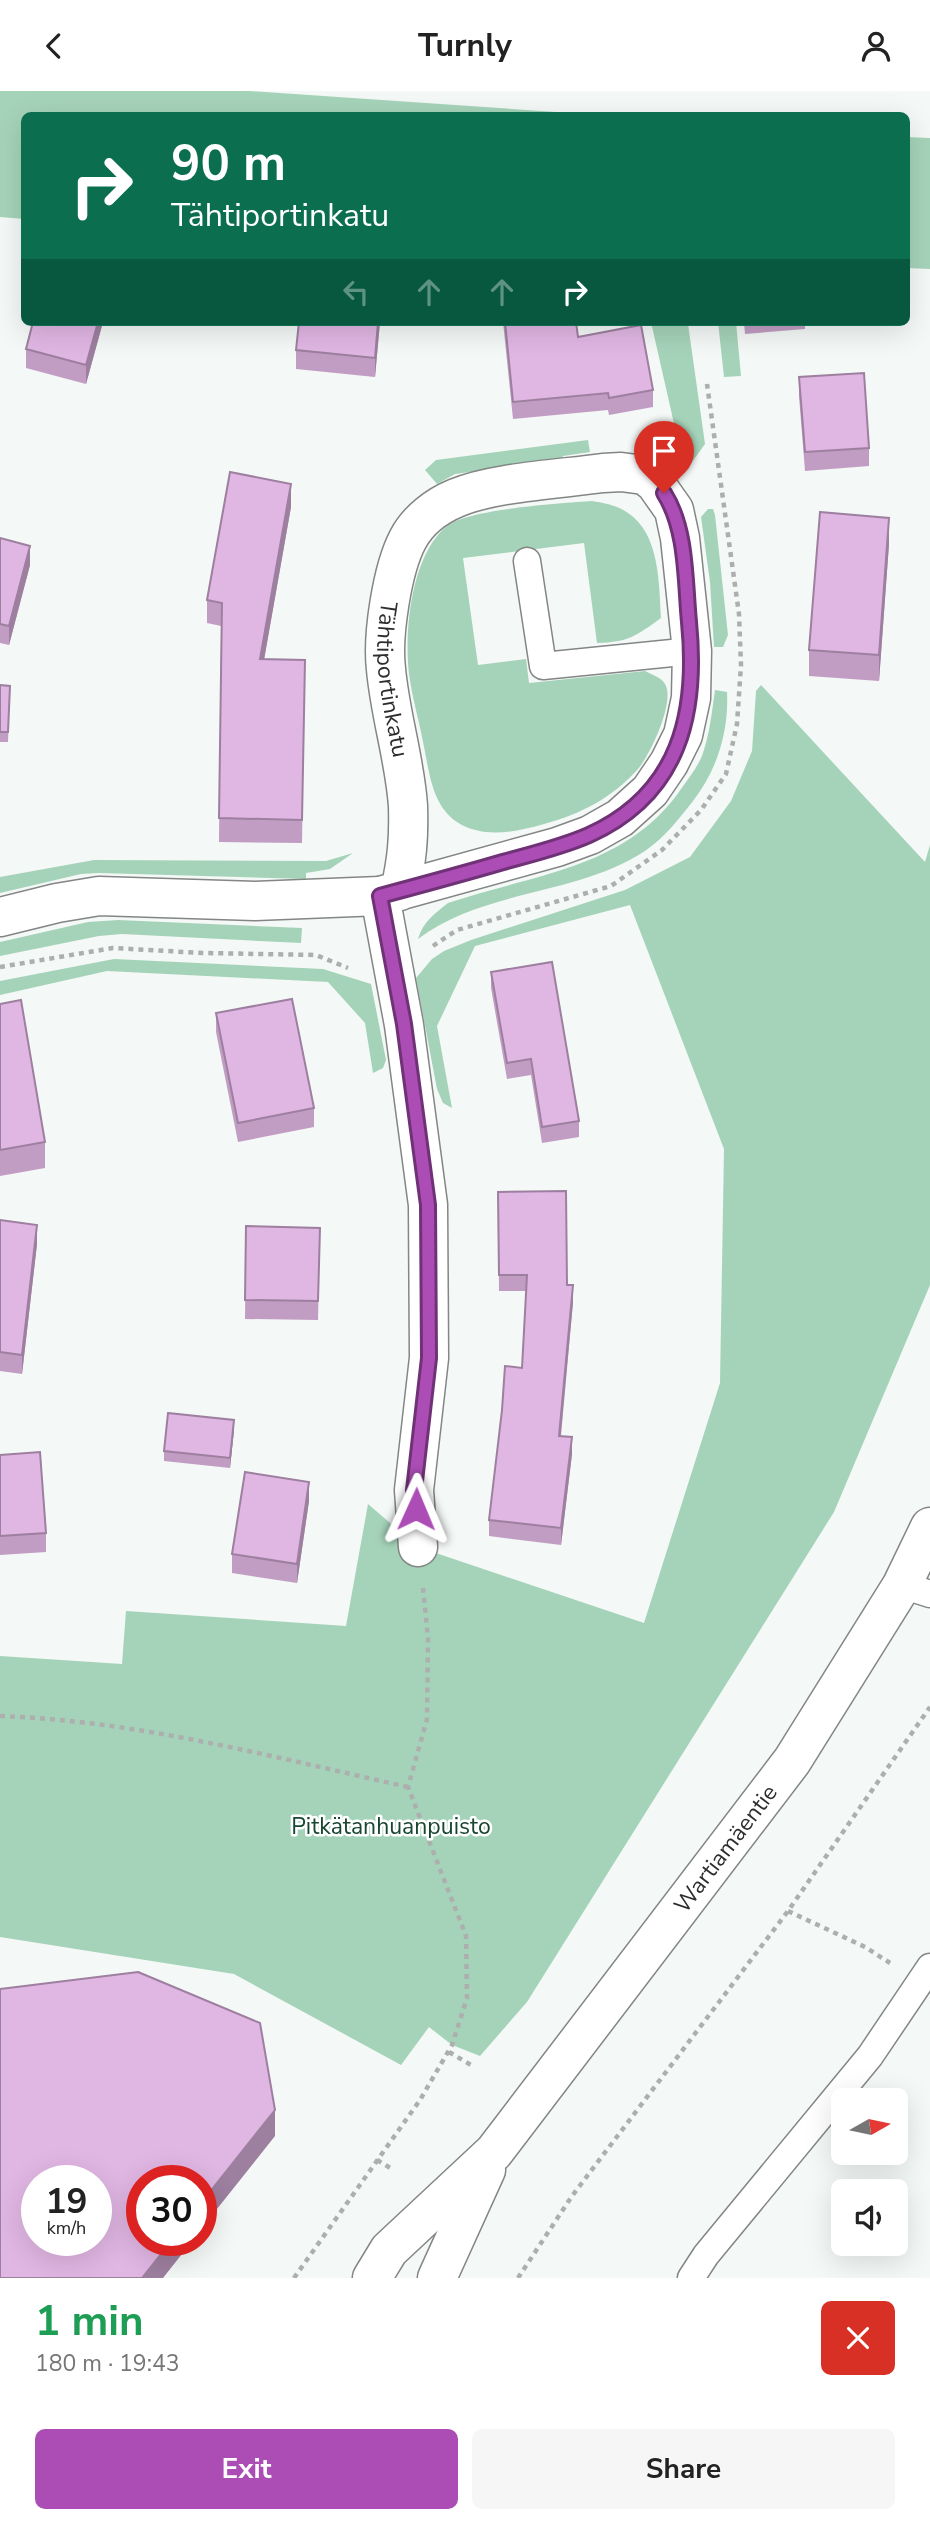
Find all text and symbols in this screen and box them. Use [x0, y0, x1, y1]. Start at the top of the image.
text: Turnly [418, 24, 512, 67]
icon: back [35, 27, 73, 65]
icon: person [857, 27, 895, 65]
text: 90 m [171, 130, 286, 197]
icon: right [56, 140, 147, 231]
text: Tähtiportinkatu [171, 194, 389, 237]
icon: left [337, 273, 375, 311]
icon: ahead [410, 273, 448, 311]
icon: ahead [483, 273, 521, 311]
icon: right [556, 273, 594, 311]
pin [634, 421, 694, 493]
icon: arrive [645, 432, 683, 470]
street label: Tähtiportinkatu [369, 599, 416, 760]
position arrow [379, 1472, 453, 1546]
street label: Wartiamäentie [667, 1778, 785, 1919]
park label: Pitkätanhuanpuisto [291, 1811, 491, 1842]
north arrow [831, 2088, 908, 2165]
map controls [831, 2088, 908, 2256]
speed limit sign: 30 [126, 2165, 217, 2256]
text: 19 [45, 2178, 88, 2225]
button: sound [831, 2179, 908, 2256]
text: km/h [47, 2216, 86, 2240]
text: 1 min [35, 2293, 144, 2350]
button: close [821, 2301, 895, 2375]
text: 180 m · 19:43 [35, 2348, 180, 2379]
button: Exit [35, 2429, 458, 2509]
button: Share [472, 2429, 895, 2509]

